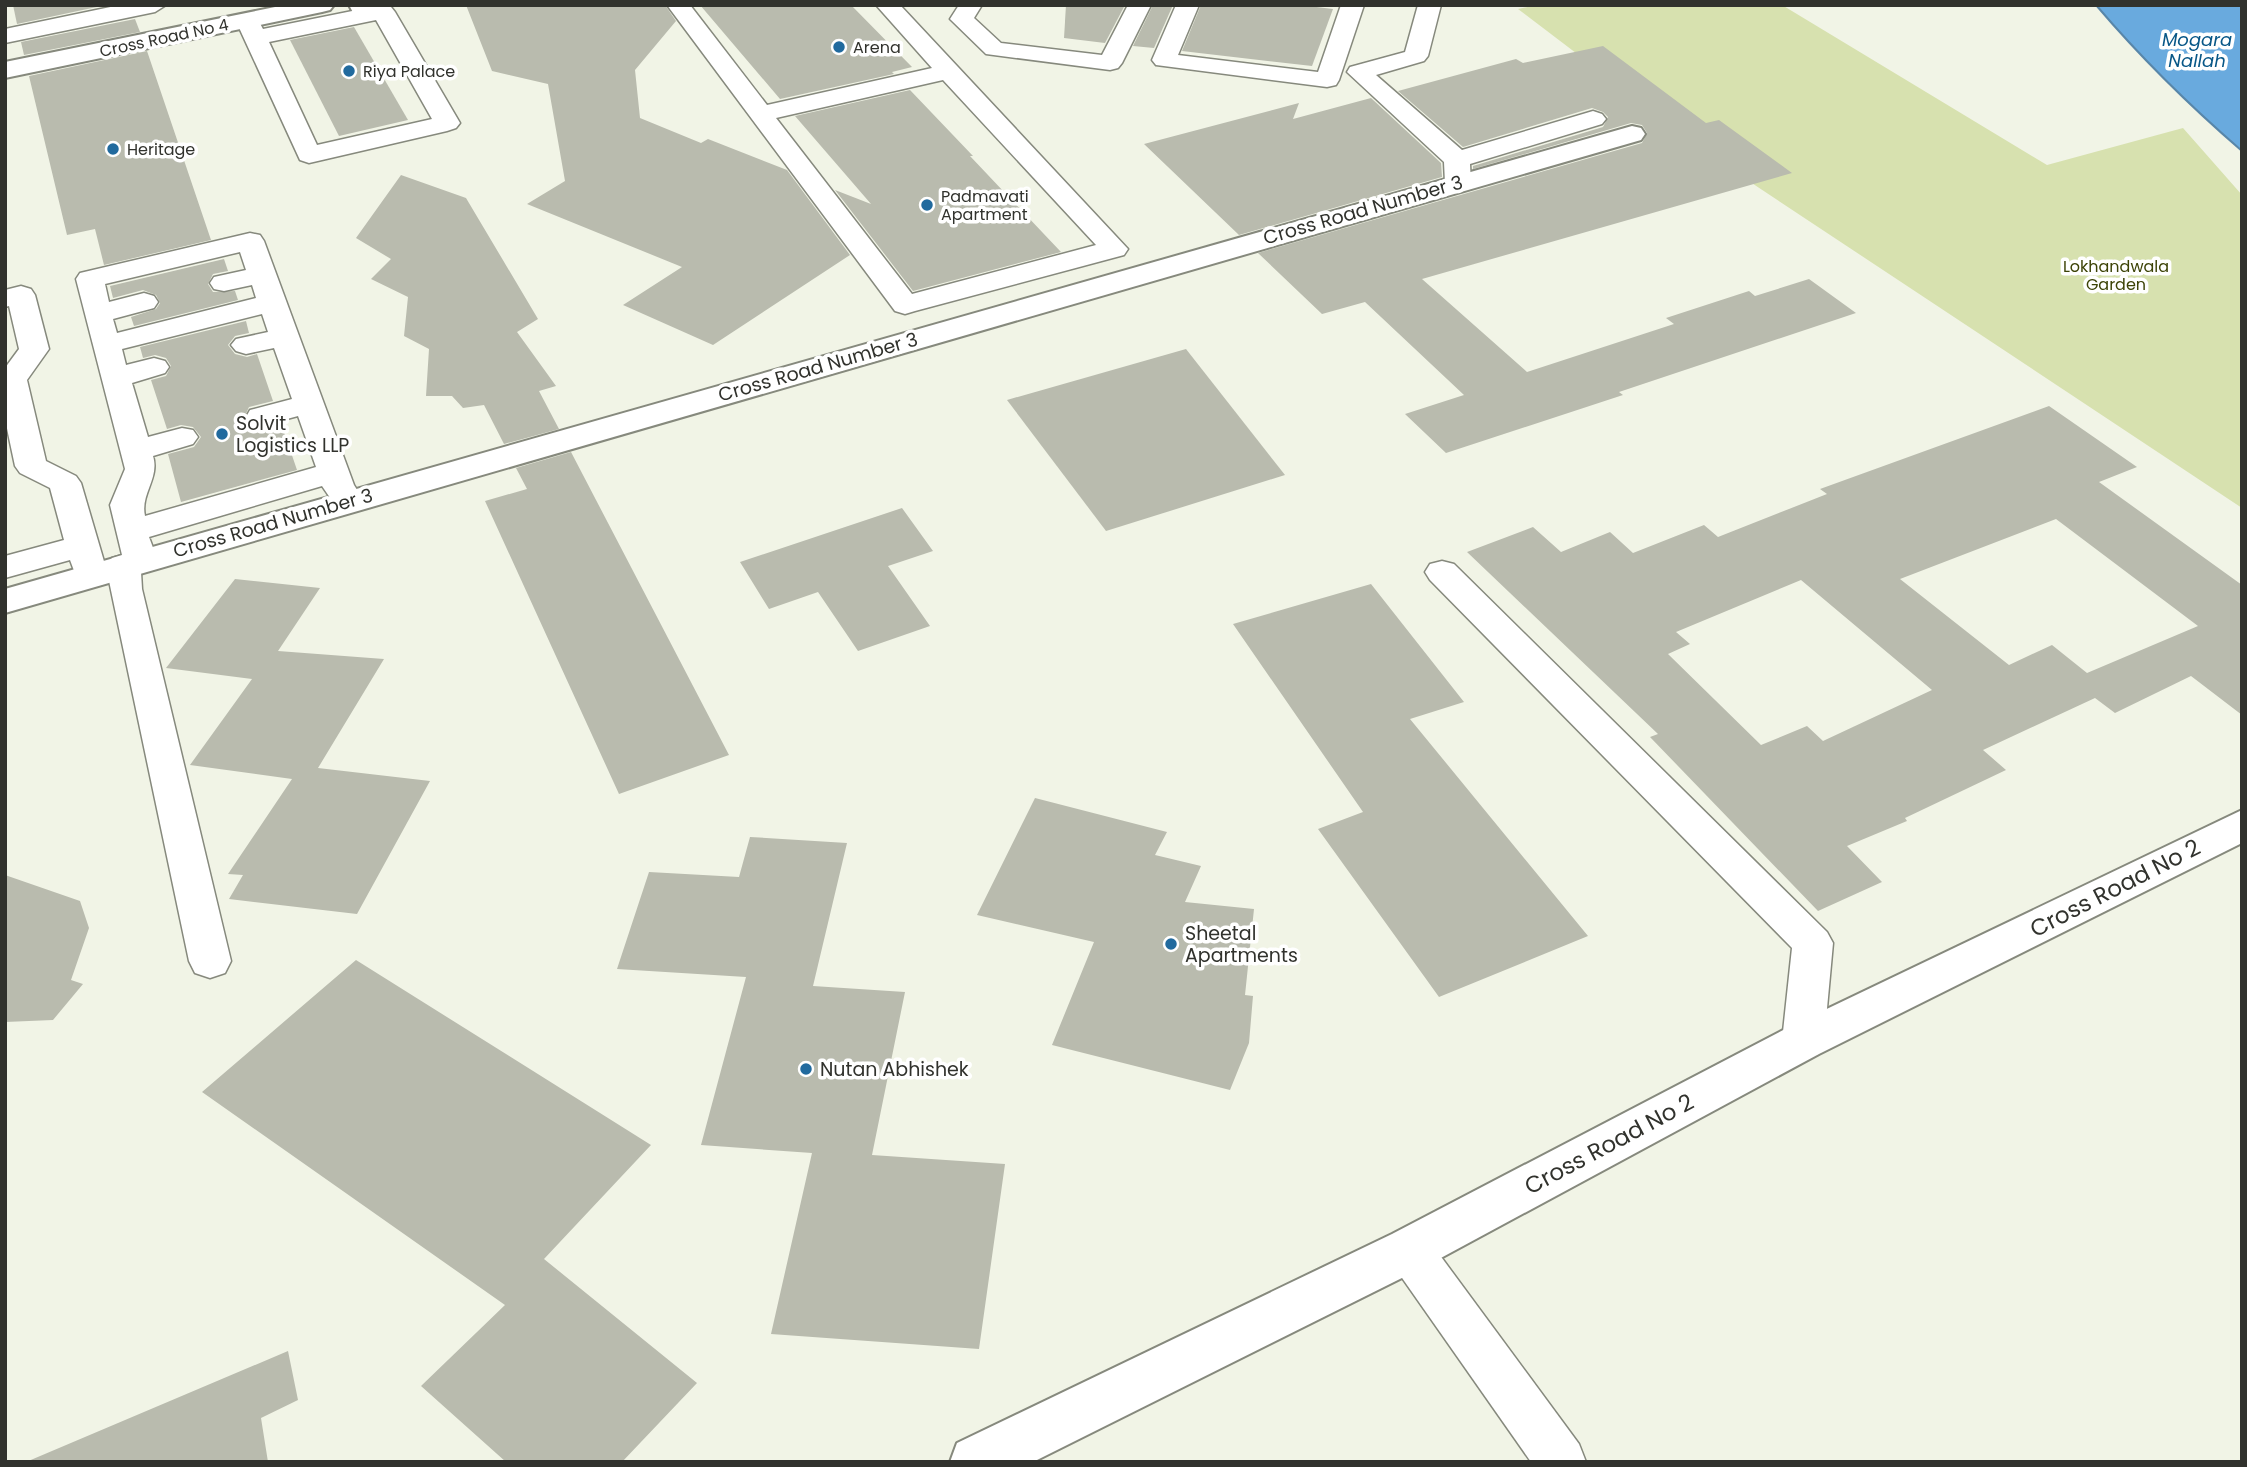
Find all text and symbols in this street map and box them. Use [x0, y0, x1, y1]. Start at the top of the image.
street label: Cross Road No 4 [97, 13, 231, 63]
water label: Mogara Nallah [2162, 27, 2232, 73]
place label: Arena [853, 36, 901, 59]
marker: Arena [831, 39, 847, 55]
place label: Riya Palace [363, 60, 455, 83]
marker: Riya Palace [341, 63, 357, 79]
place label: Heritage [127, 138, 195, 161]
marker: Heritage [105, 141, 121, 157]
street label: Cross Road Number 3 [1260, 169, 1466, 251]
place label: Padmavati Apartment [941, 185, 1029, 226]
marker: Padmavati Apartment [919, 197, 935, 213]
park label: Lokhandwala Garden [2063, 255, 2169, 296]
street label: Cross Road Number 3 [715, 326, 921, 408]
place label: Solvit Logistics LLP [236, 410, 349, 459]
marker: Solvit Logistics LLP [214, 426, 230, 442]
street label: Cross Road Number 3 [170, 482, 376, 564]
street label: Cross Road No 2 [2024, 831, 2206, 945]
place label: Sheetal Apartments [1185, 920, 1298, 969]
marker: Sheetal Apartments [1163, 936, 1179, 952]
place label: Nutan Abhishek [820, 1056, 969, 1083]
marker: Nutan Abhishek [798, 1061, 814, 1077]
street label: Cross Road No 2 [1519, 1086, 1699, 1202]

